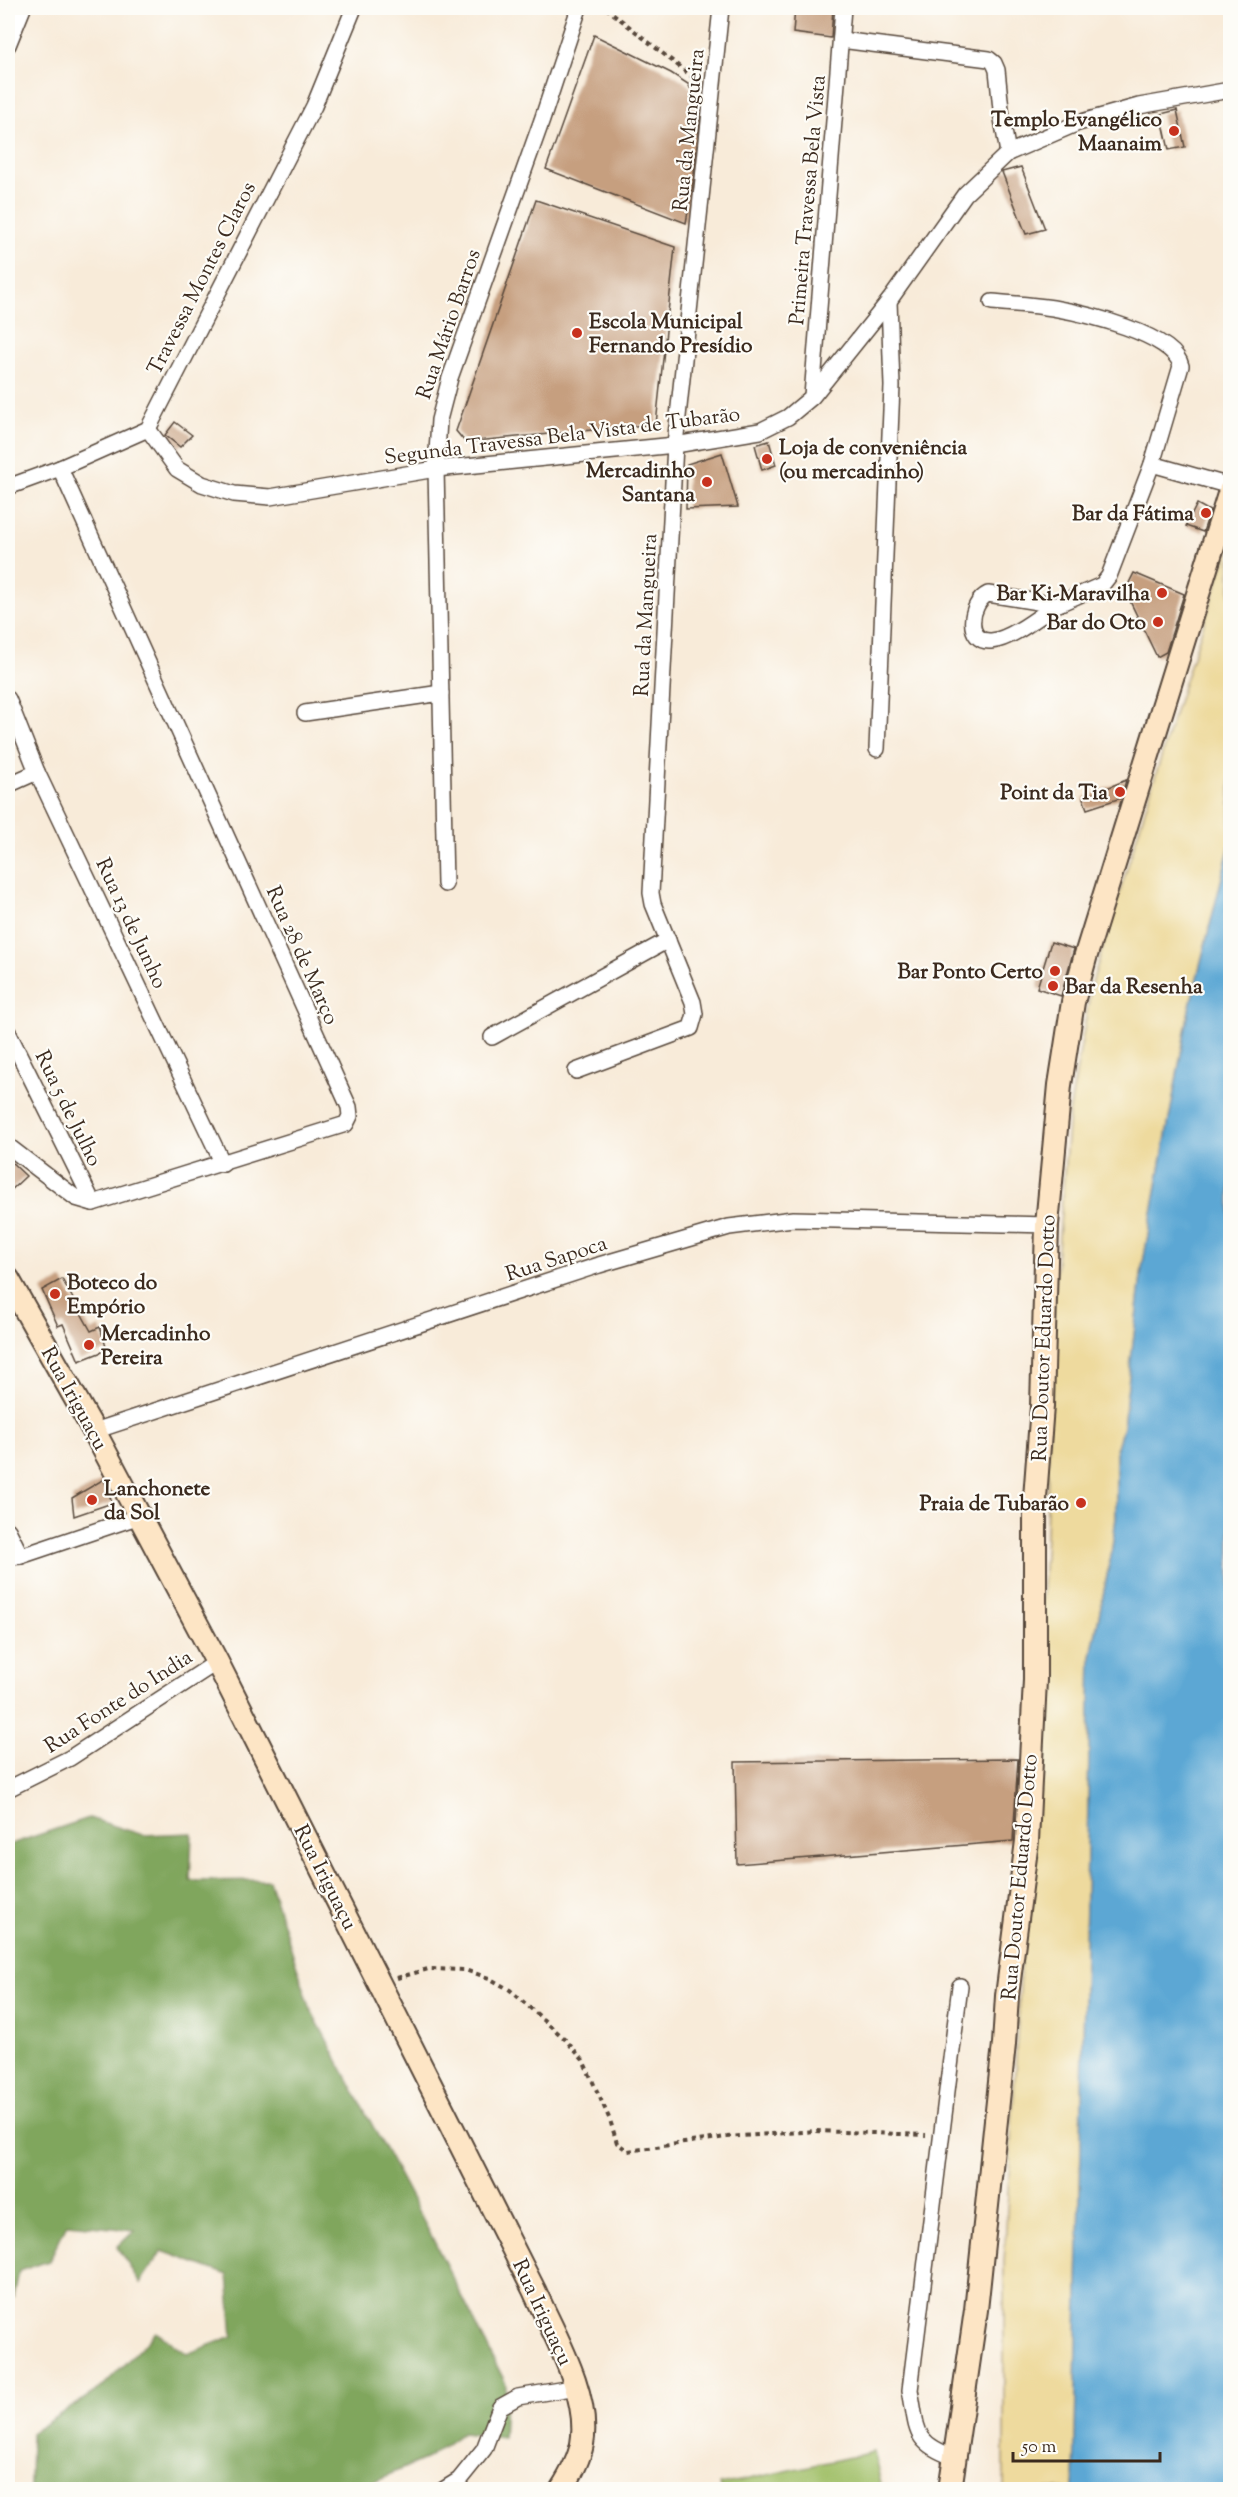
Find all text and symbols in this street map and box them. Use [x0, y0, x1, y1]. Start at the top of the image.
street label: Rua da Mangueira [667, 47, 713, 213]
street label: Primeira Travessa Bela Vista [783, 74, 835, 326]
place label: Templo Evangélico Maanaim [991, 106, 1163, 160]
marker: Templo Evangélico Maanaim [1167, 124, 1181, 138]
street label: Travessa Montes Claros [141, 177, 265, 381]
street label: Rua Mário Barros [410, 245, 490, 404]
place label: Escola Municipal Fernando Presídio [589, 308, 753, 362]
marker: Escola Municipal Fernando Presídio [570, 326, 584, 340]
street label: Segunda Travessa Bela Vista de Tubarão [383, 400, 742, 474]
place label: Loja de conveniência (ou mercadinho) [779, 434, 968, 488]
marker: Loja de conveniência (ou mercadinho) [760, 452, 774, 466]
place label: Mercadinho Santana [586, 457, 696, 511]
marker: Mercadinho Santana [700, 475, 714, 489]
place label: Bar da Fátima [1072, 500, 1194, 530]
marker: Bar da Fátima [1199, 506, 1213, 520]
street label: Rua da Mangueira [628, 532, 666, 698]
place label: Bar Ki-Maravilha [996, 580, 1150, 610]
marker: Bar Ki-Maravilha [1155, 586, 1169, 600]
place label: Bar do Oto [1047, 609, 1147, 639]
marker: Bar do Oto [1151, 615, 1165, 629]
place label: Point da Tia [1000, 779, 1108, 809]
marker: Point da Tia [1113, 785, 1127, 799]
street label: Rua 13 de Junho [87, 854, 174, 994]
street label: Rua 28 de Março [257, 882, 345, 1030]
place label: Bar Ponto Certo [898, 958, 1044, 988]
marker: Bar Ponto Certo [1048, 964, 1062, 978]
place label: Bar da Resenha [1065, 973, 1203, 1003]
marker: Bar da Resenha [1046, 979, 1060, 993]
street label: Rua 5 de Julho [26, 1046, 108, 1172]
street label: Rua Doutor Eduardo Dotto [1026, 1214, 1064, 1462]
street label: Rua Sapoca [502, 1229, 611, 1290]
place label: Boteco do Empório [67, 1269, 158, 1323]
marker: Boteco do Empório [48, 1287, 62, 1301]
place label: Mercadinho Pereira [101, 1320, 211, 1374]
marker: Mercadinho Pereira [82, 1338, 96, 1352]
street label: Rua Iriguaçu [32, 1342, 114, 1456]
place label: Lanchonete da Sol [104, 1475, 211, 1529]
place label: Praia de Tubarão [919, 1490, 1070, 1520]
marker: Lanchonete da Sol [85, 1493, 99, 1507]
marker: Praia de Tubarão [1074, 1496, 1088, 1510]
street label: Rua Fonte do India [39, 1643, 199, 1762]
street label: Rua Doutor Eduardo Dotto [995, 1753, 1047, 2002]
street label: Rua Iriguaçu [285, 1820, 364, 1936]
street label: Rua Iriguaçu [503, 2255, 579, 2371]
scale bar [1013, 2425, 1160, 2463]
text: 50 m [1021, 2435, 1057, 2461]

